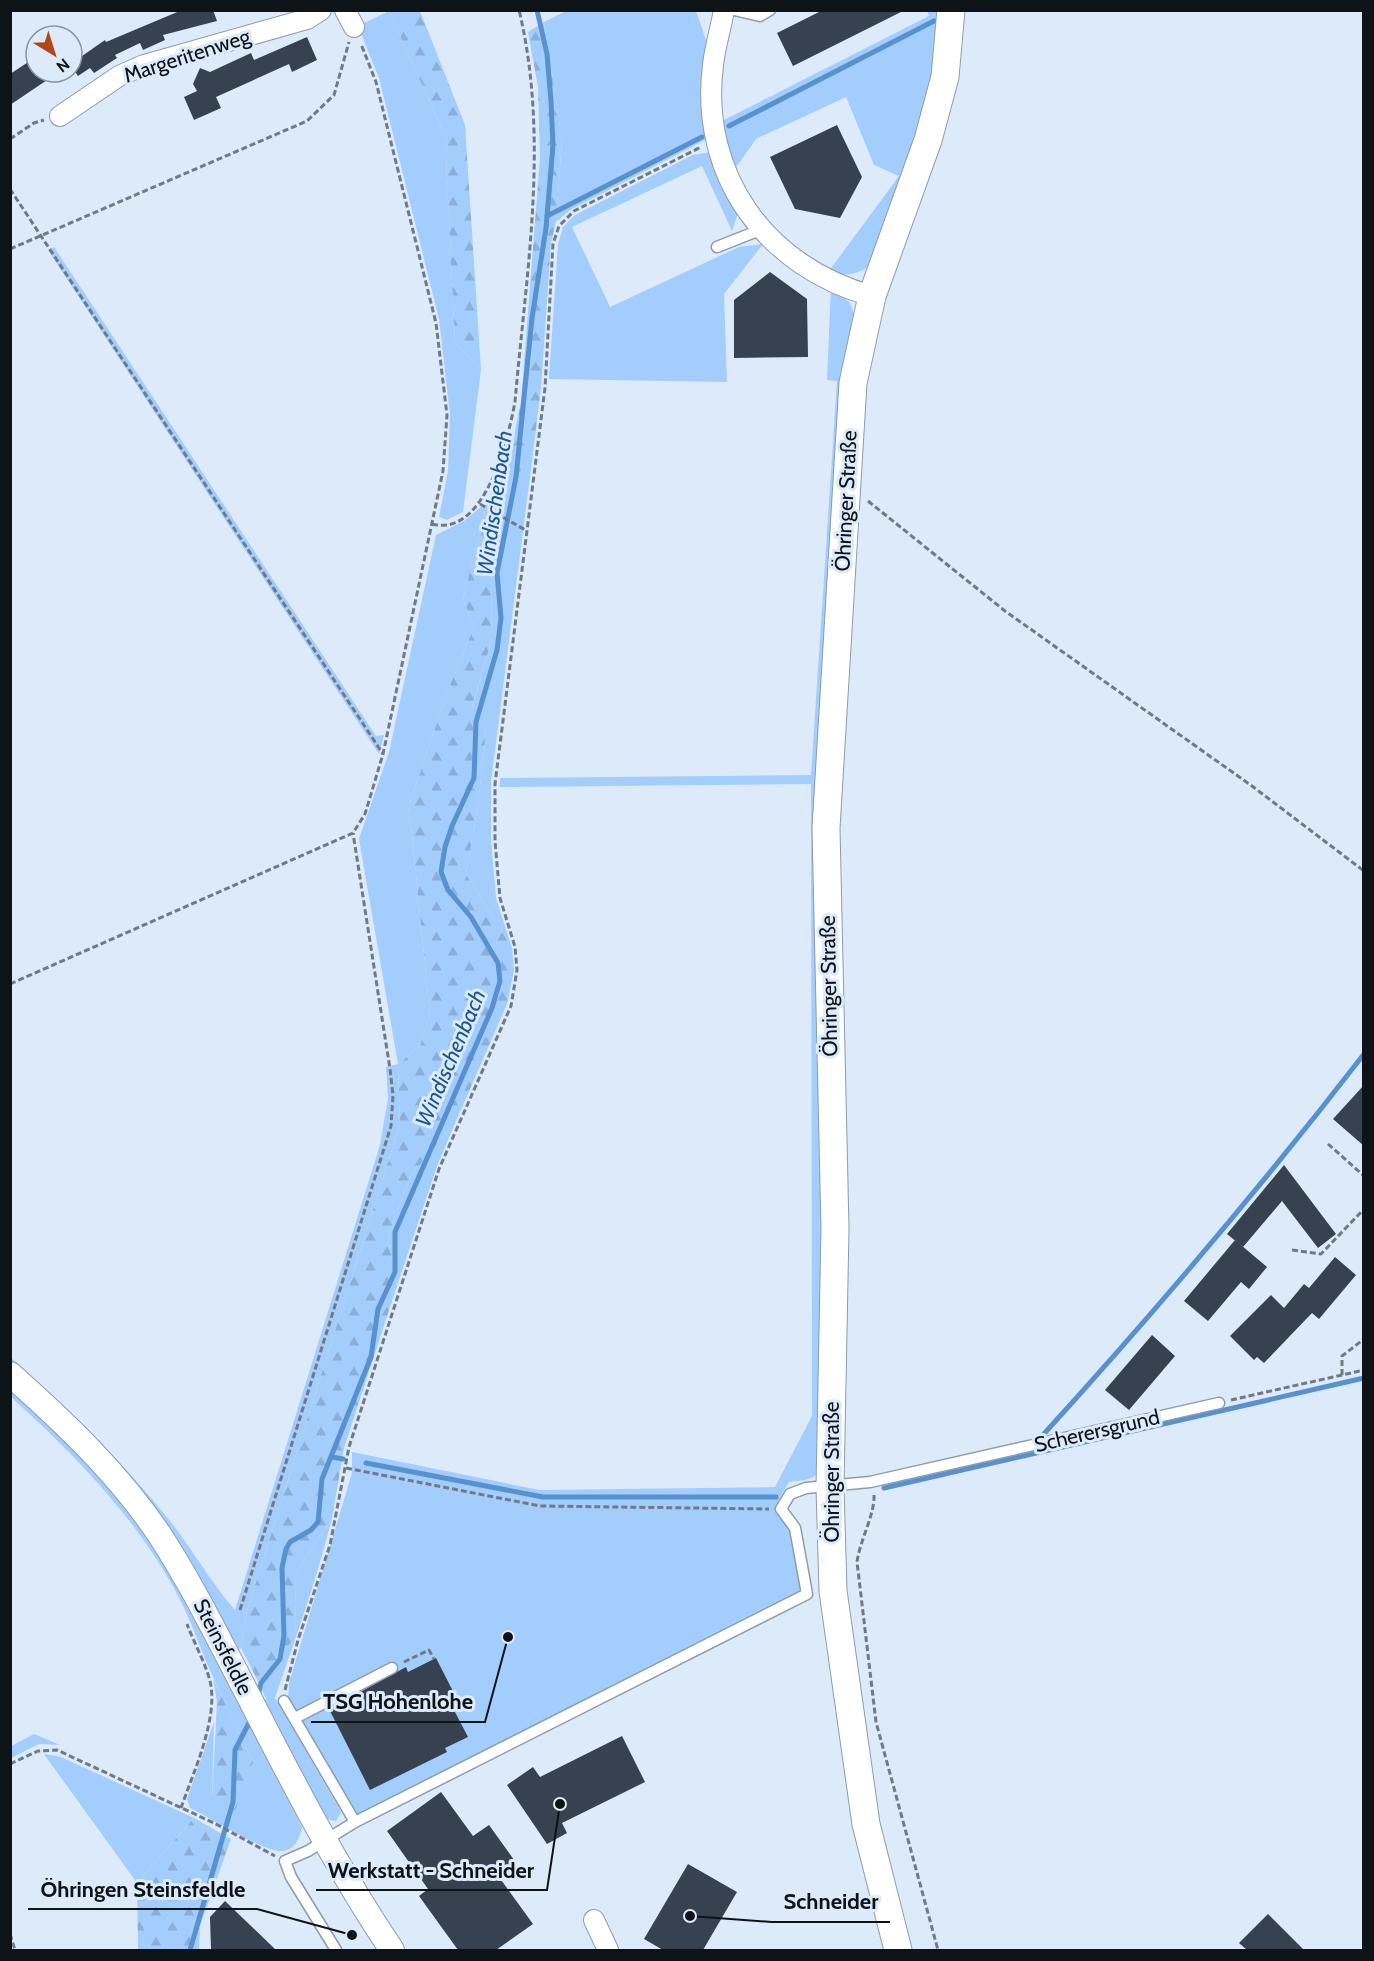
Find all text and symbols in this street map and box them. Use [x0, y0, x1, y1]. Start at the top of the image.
street label: Margeritenweg [120, 23, 254, 88]
north arrow [24, 24, 84, 84]
text: N [53, 54, 73, 76]
water label: Windischenbach [471, 429, 518, 577]
street label: Öhringer Straße [829, 430, 862, 572]
street label: Öhringer Straße [815, 915, 842, 1057]
water label: Windischenbach [409, 986, 491, 1131]
street label: Öhringer Straße [819, 1401, 844, 1543]
street label: Scherersgrund [1032, 1404, 1162, 1457]
street label: Steinsfeldle [189, 1595, 258, 1699]
callout: TSG Hohenlohe [311, 1682, 485, 1722]
text: TSG Hohenlohe [323, 1688, 473, 1715]
callout: Werkstatt - Schneider [316, 1850, 547, 1890]
text: Werkstatt - Schneider [328, 1857, 535, 1884]
callout: Öhringen Steinsfeldle [28, 1869, 257, 1909]
text: Öhringen Steinsfeldle [41, 1876, 245, 1903]
callout: Schneider [772, 1882, 890, 1922]
text: Schneider [784, 1888, 879, 1915]

